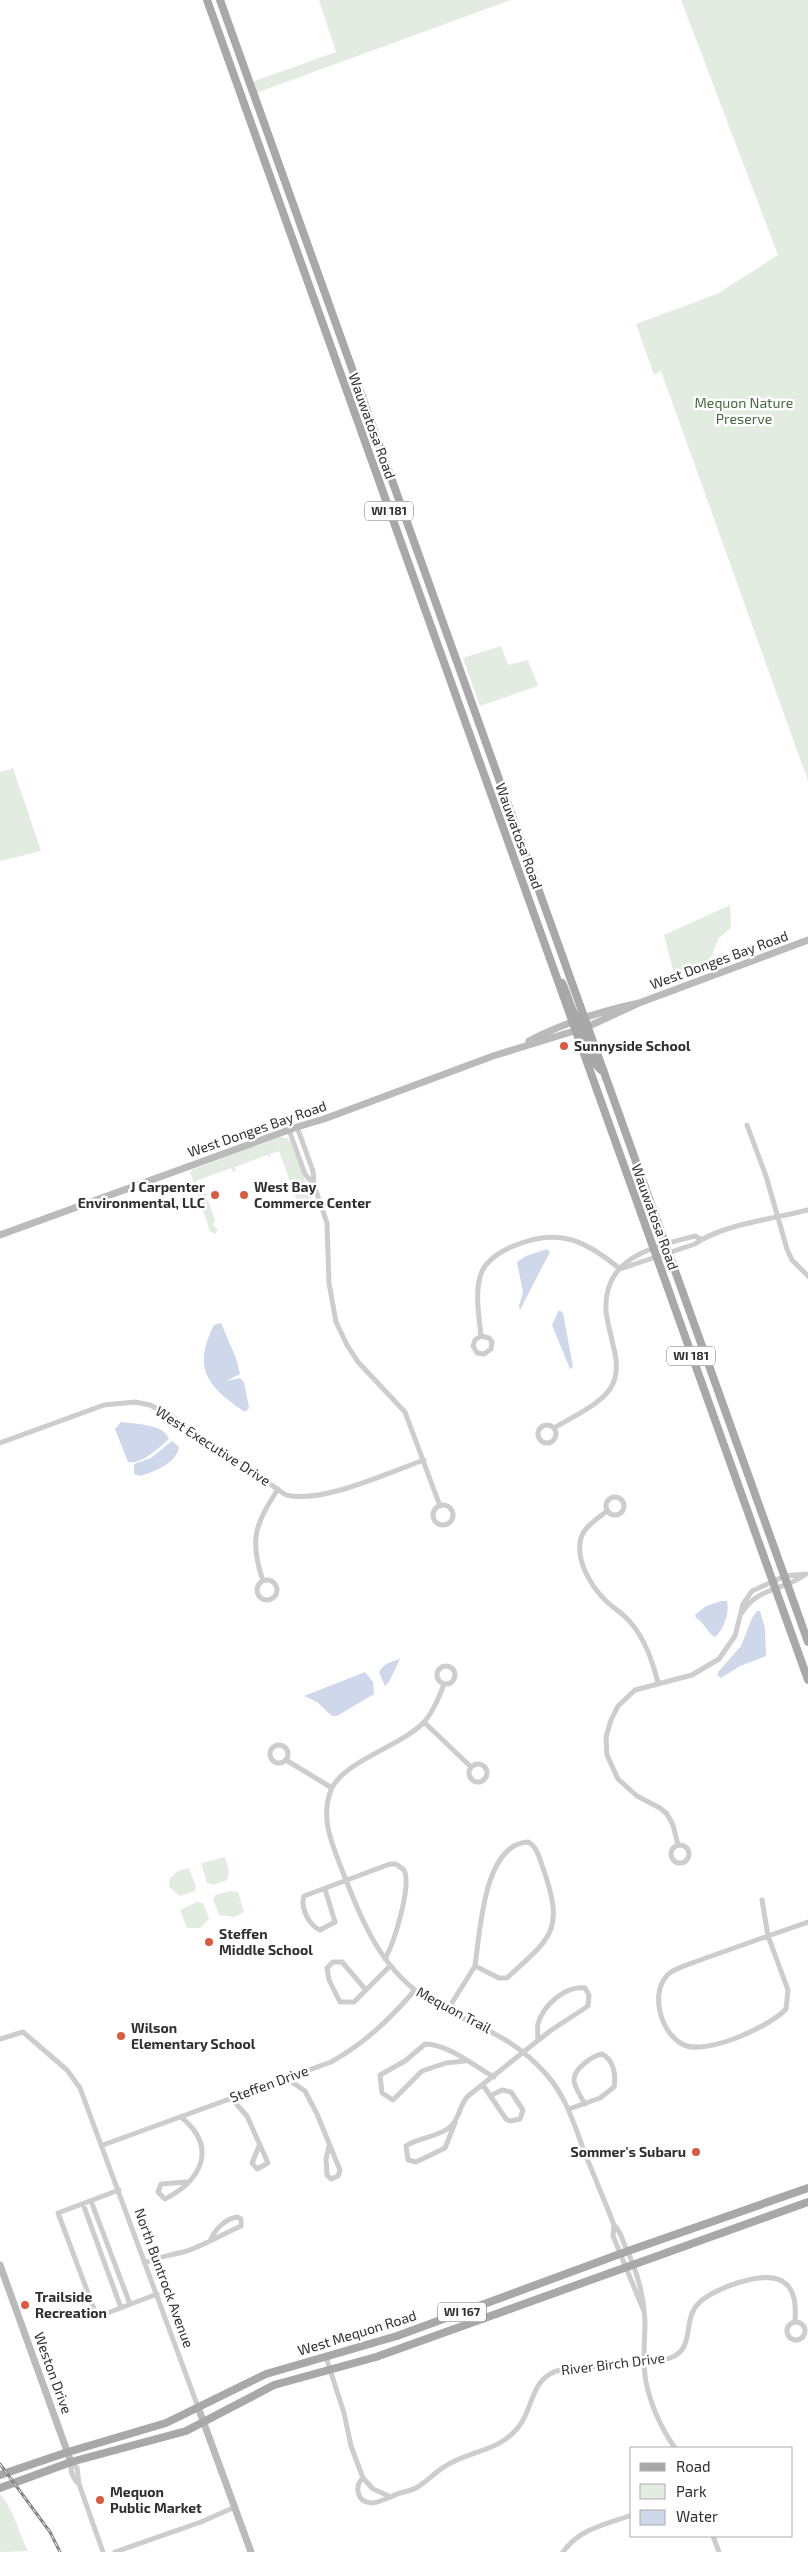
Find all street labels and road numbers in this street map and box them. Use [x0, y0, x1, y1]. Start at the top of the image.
street label: Wauwatosa Road [345, 371, 400, 481]
road number: WI 181 [365, 502, 413, 520]
street label: Wauwatosa Road [492, 781, 547, 891]
street label: West Donges Bay Road [647, 927, 790, 992]
street label: West Donges Bay Road [185, 1097, 329, 1160]
street label: Wauwatosa Road [628, 1162, 683, 1272]
road number: WI 181 [667, 1346, 715, 1365]
street label: West Executive Drive [153, 1402, 274, 1489]
street label: Mequon Trail [414, 1983, 495, 2037]
street label: Steffen Drive [227, 2061, 310, 2106]
street label: North Buntrock Avenue [131, 2206, 198, 2350]
road number: WI 167 [438, 2302, 486, 2322]
street label: West Mequon Road [295, 2306, 418, 2359]
street label: Weston Drive [31, 2330, 76, 2416]
street label: River Birch Drive [560, 2349, 666, 2378]

